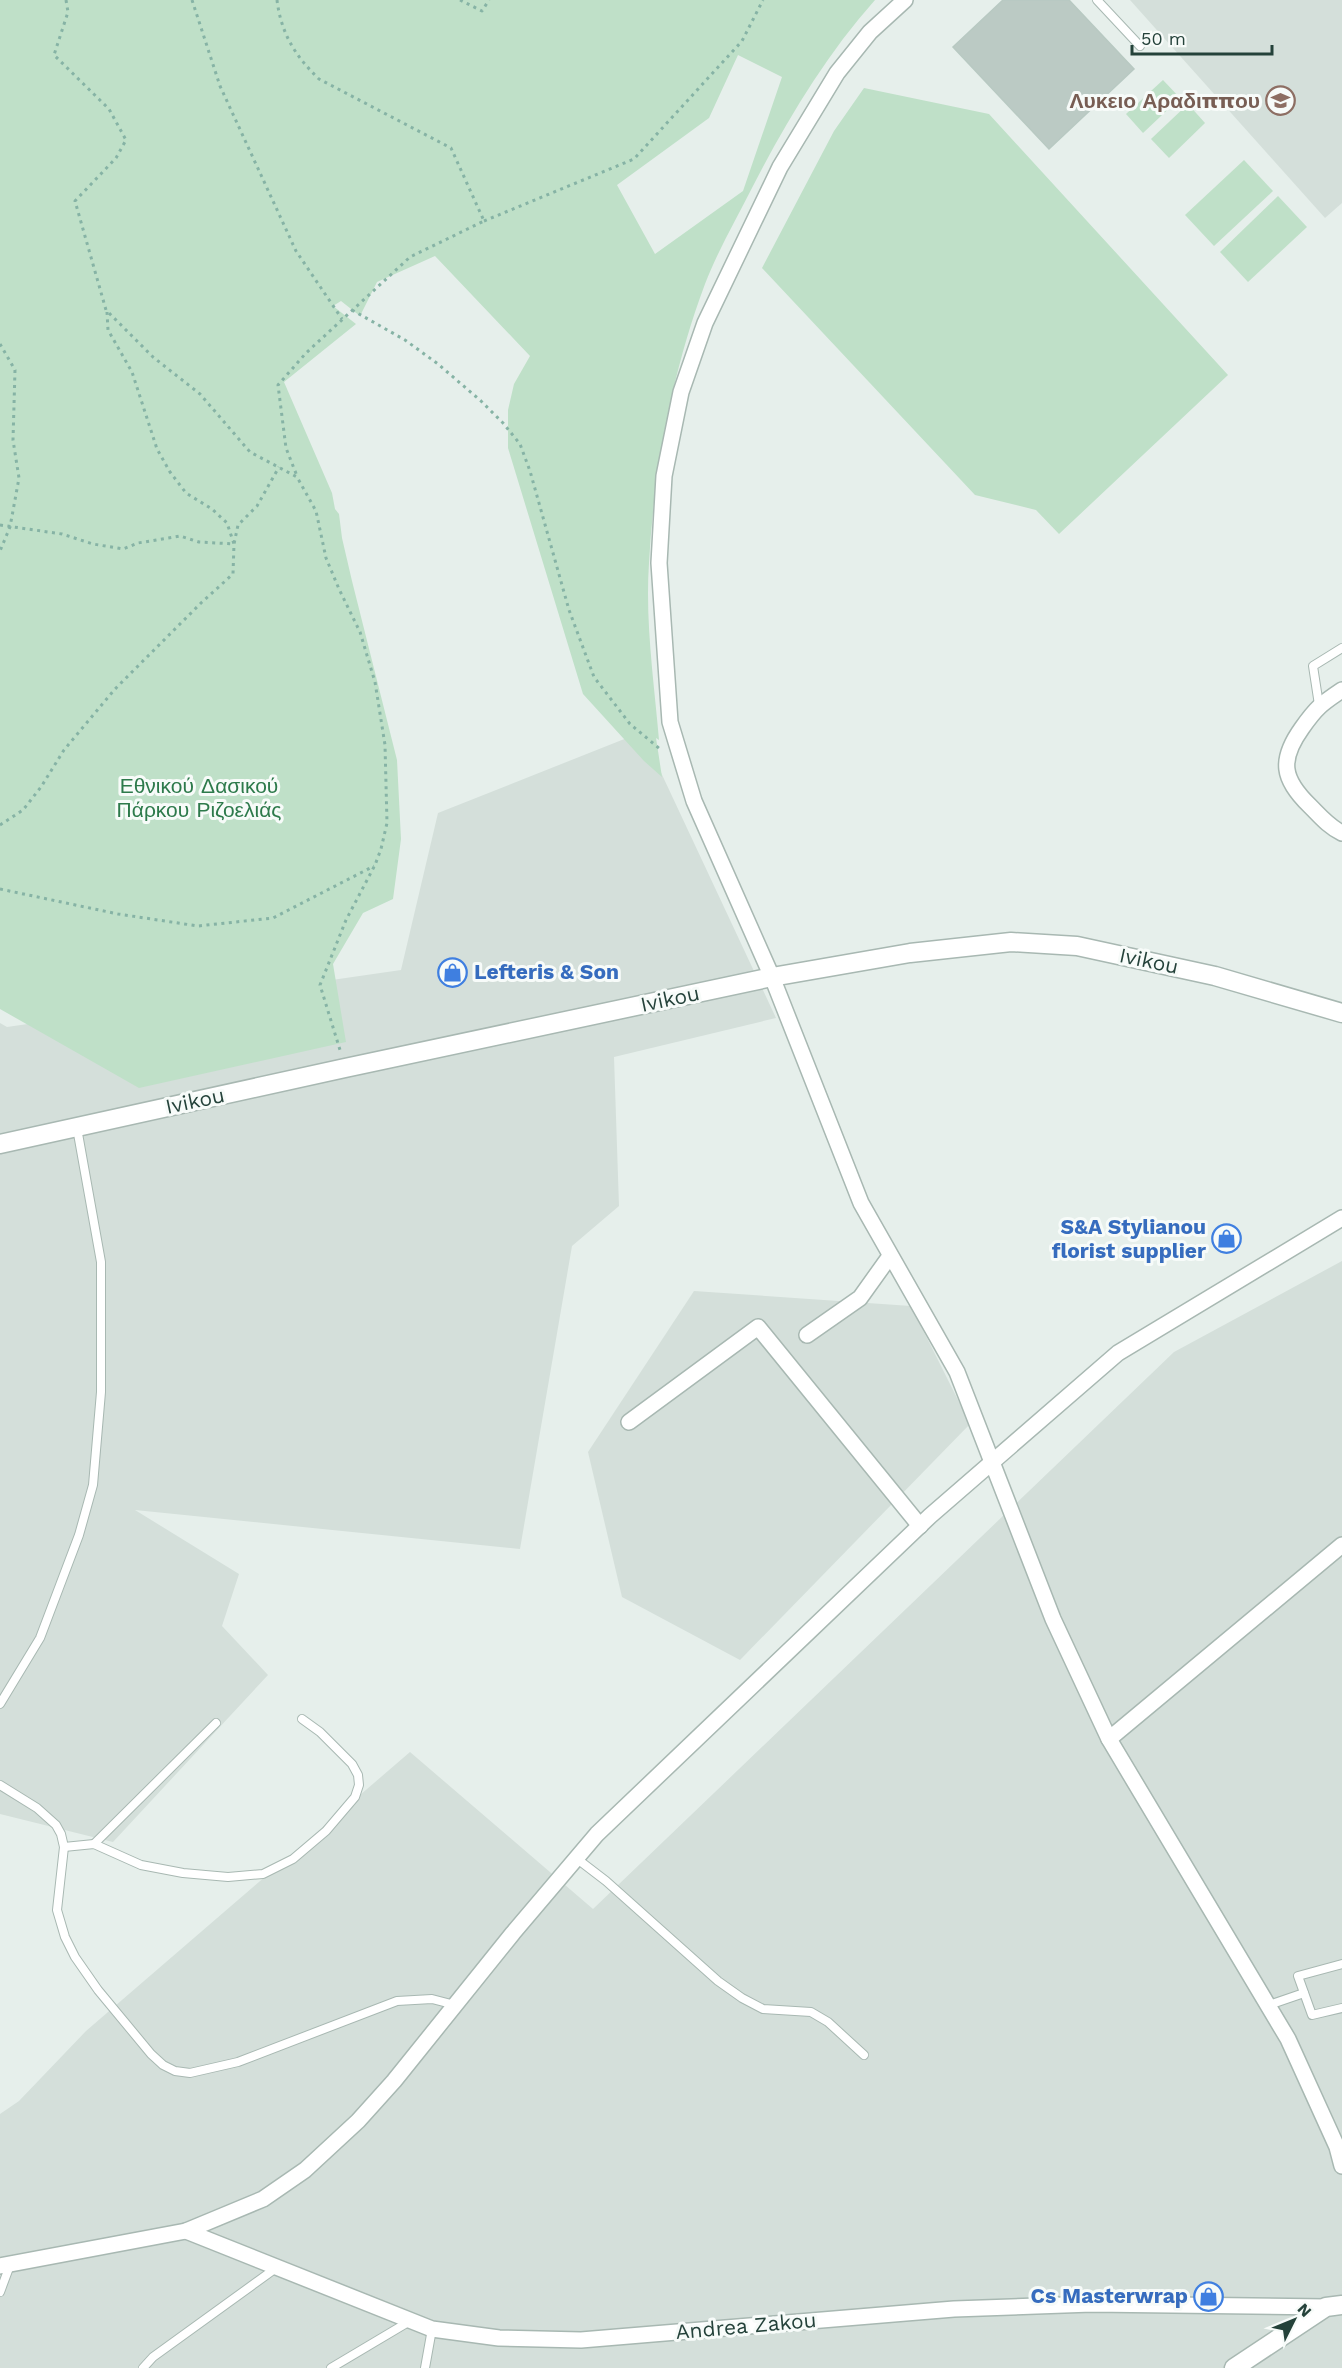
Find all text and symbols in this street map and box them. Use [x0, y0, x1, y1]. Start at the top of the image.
scale bar [1132, 18, 1272, 56]
text: 50 m [1141, 28, 1186, 49]
school or university icon: Λυκειο Αραδιππου [1265, 85, 1297, 117]
place label: Λυκειο Αραδιππου [1070, 88, 1260, 113]
park label: Εθνικού Δασικού Πάρκου Ριζοελιάς [117, 773, 281, 822]
street label: Ivikou [1117, 942, 1181, 979]
shop icon: Lefteris & Son [437, 956, 469, 988]
place label: Lefteris & Son [474, 959, 619, 984]
street label: Ivikou [638, 980, 702, 1017]
street label: Ivikou [163, 1082, 227, 1119]
place label: S&A Stylianou florist supplier [1052, 1214, 1206, 1263]
shop icon: S&A Stylianou florist supplier [1211, 1223, 1243, 1255]
shop icon: Cs Masterwrap [1193, 2280, 1225, 2312]
place label: Cs Masterwrap [1031, 2283, 1188, 2308]
north arrow [1264, 2290, 1324, 2350]
text: N [1294, 2299, 1316, 2321]
street label: Andrea Zakou [675, 2307, 817, 2344]

